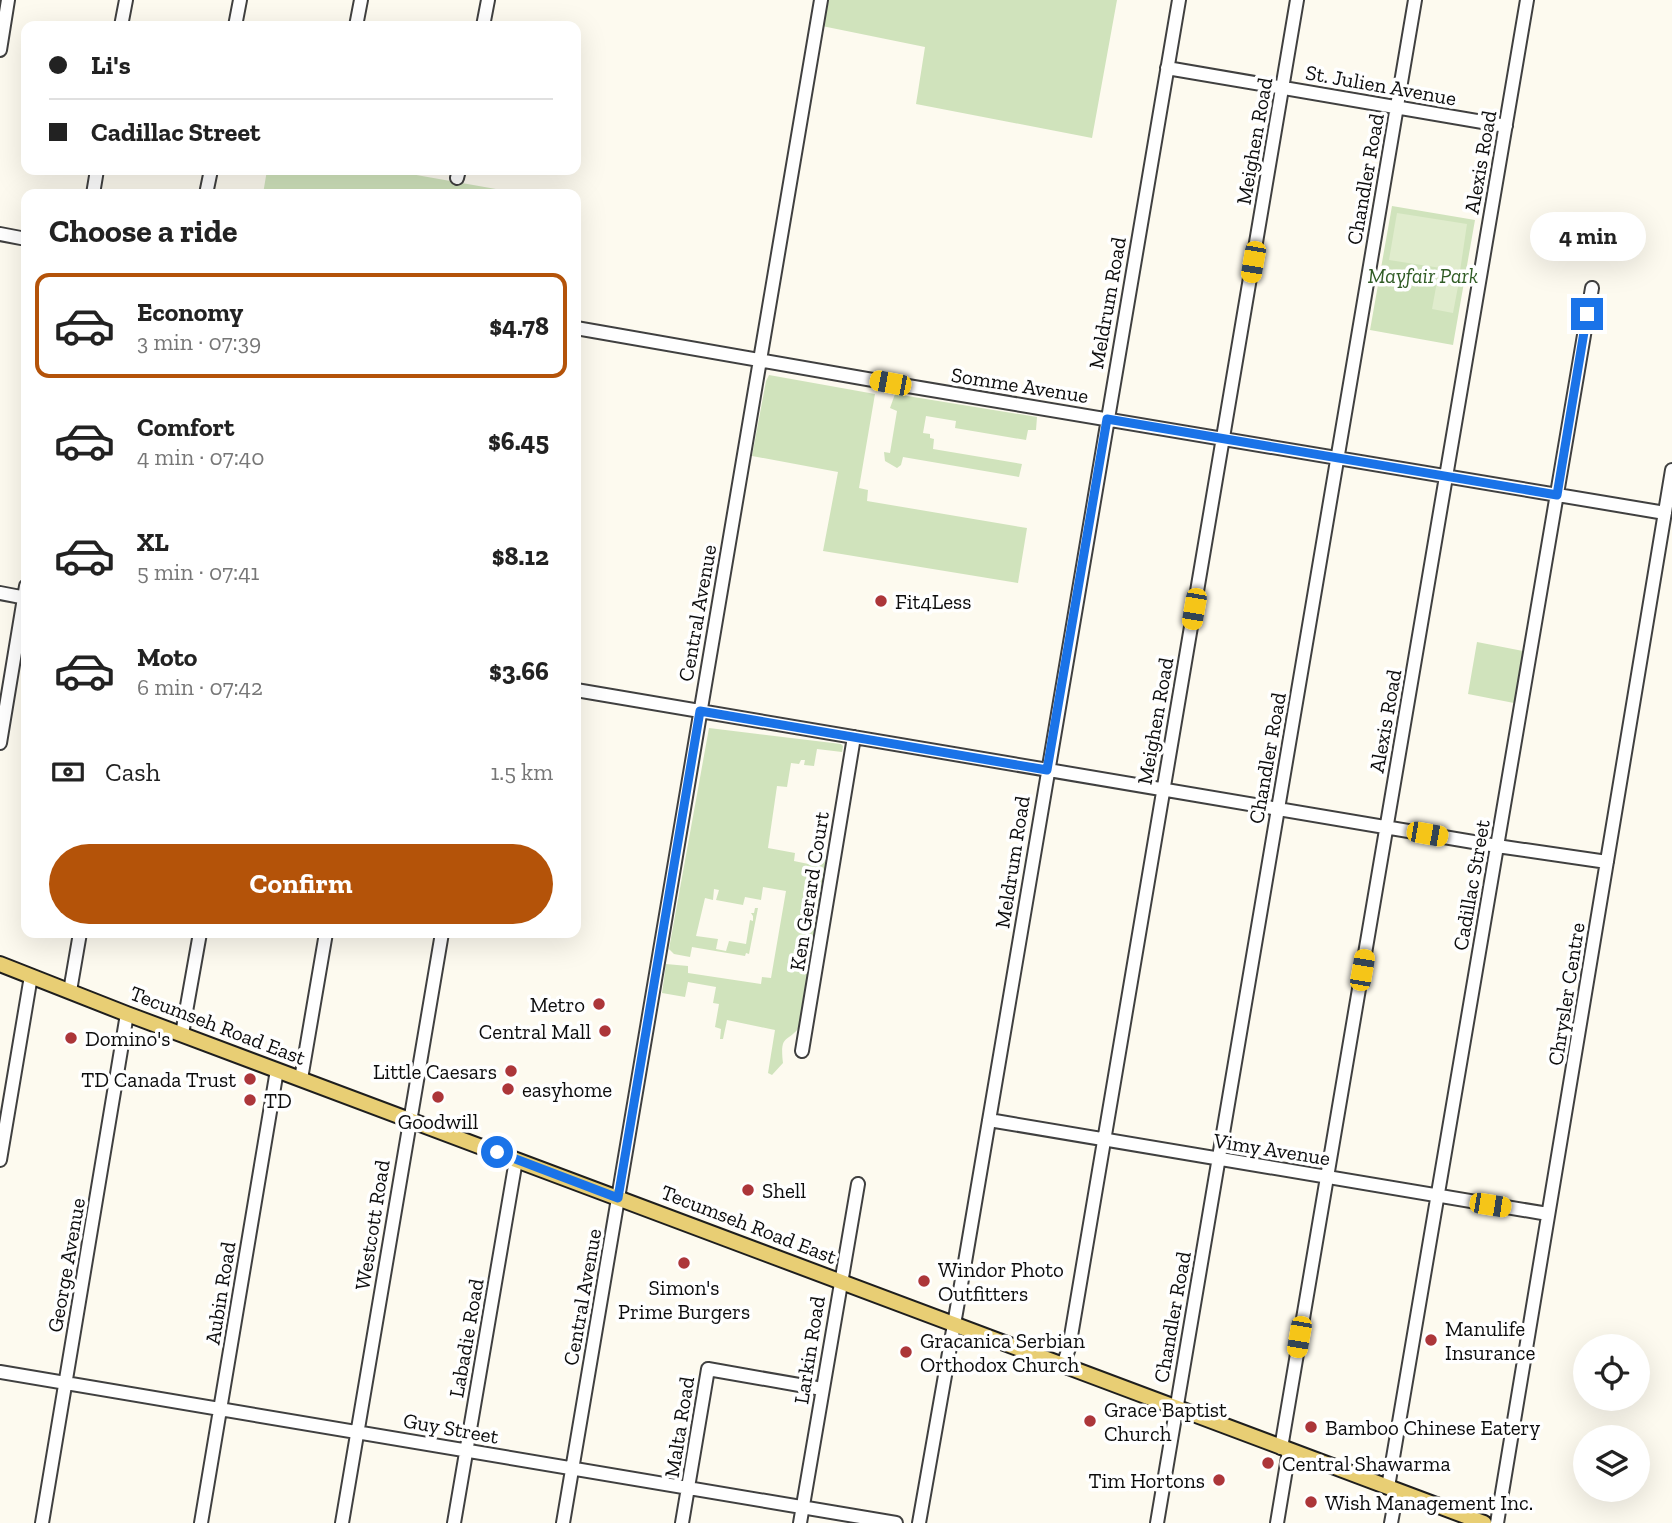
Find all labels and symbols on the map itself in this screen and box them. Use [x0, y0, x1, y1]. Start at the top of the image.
street label: St. Julien Avenue [1304, 59, 1459, 111]
street label: Meighen Road [1230, 75, 1278, 207]
street label: Alexis Road [1459, 108, 1501, 216]
street label: Chandler Road [1341, 111, 1389, 247]
callout: 4 min [1529, 212, 1645, 262]
street label: Meldrum Road [1083, 235, 1131, 371]
car [1240, 239, 1267, 285]
park label: Mayfair Park [1368, 263, 1478, 288]
route end [1571, 298, 1603, 330]
street label: Somme Avenue [950, 362, 1091, 408]
car [868, 369, 913, 397]
street label: Central Avenue [673, 543, 721, 683]
car [1181, 586, 1208, 632]
place label: Fit4Less [895, 589, 971, 614]
marker: Fit4Less [873, 593, 889, 609]
street label: Meighen Road [1131, 655, 1179, 787]
street label: Alexis Road [1364, 667, 1406, 775]
street label: Chandler Road [1243, 690, 1291, 826]
street label: Meldrum Road [989, 794, 1035, 930]
street label: Ken Gerard Court [784, 809, 834, 972]
street label: Cadillac Street [1447, 818, 1495, 952]
car [1405, 820, 1450, 848]
street label: Chrysler Centre [1542, 921, 1590, 1067]
car [1349, 947, 1376, 993]
street label: Tecumseh Road East [127, 980, 309, 1070]
place label: Metro [530, 992, 585, 1017]
marker: Metro [591, 996, 607, 1012]
place label: Central Mall [479, 1019, 591, 1044]
marker: Central Mall [597, 1023, 613, 1039]
place label: Domino's [85, 1026, 170, 1051]
marker: Domino's [63, 1030, 79, 1046]
place label: Little Caesars [373, 1059, 497, 1084]
marker: Little Caesars [503, 1063, 519, 1079]
place label: TD Canada Trust [81, 1067, 236, 1092]
marker: TD Canada Trust [242, 1071, 258, 1087]
place label: easyhome [522, 1077, 612, 1102]
marker: easyhome [500, 1081, 516, 1097]
place label: TD [264, 1088, 292, 1113]
marker: Goodwill [430, 1089, 446, 1105]
marker: TD [242, 1092, 258, 1108]
place label: Goodwill [398, 1109, 479, 1134]
street label: Vimy Avenue [1211, 1127, 1332, 1171]
route start [481, 1136, 513, 1168]
street label: Westcott Road [349, 1158, 395, 1292]
place label: Shell [762, 1178, 806, 1203]
street label: Tecumseh Road East [658, 1179, 840, 1269]
marker: Shell [740, 1182, 756, 1198]
car [1468, 1191, 1513, 1219]
street label: George Avenue [42, 1196, 90, 1334]
street label: Central Avenue [558, 1227, 606, 1367]
street label: Aubin Road [200, 1239, 241, 1346]
street label: Chandler Road [1148, 1249, 1196, 1385]
marker: Simon's Prime Burgers [676, 1255, 692, 1271]
place label: Windor Photo Outfitters [938, 1257, 1064, 1306]
marker: Windor Photo Outfitters [916, 1273, 932, 1289]
place label: Simon's Prime Burgers [618, 1275, 750, 1324]
street label: Labadie Road [443, 1276, 489, 1399]
street label: Larkin Road [788, 1294, 830, 1406]
car [1286, 1314, 1313, 1360]
place label: Manulife Insurance [1445, 1316, 1535, 1365]
place label: Gracanica Serbian Orthodox Church [920, 1328, 1085, 1377]
marker: Manulife Insurance [1423, 1332, 1439, 1348]
marker: Gracanica Serbian Orthodox Church [898, 1344, 914, 1360]
street label: Malta Road [659, 1374, 699, 1479]
place label: Grace Baptist Church [1104, 1397, 1227, 1446]
street label: Guy Street [401, 1407, 501, 1449]
marker: Grace Baptist Church [1082, 1413, 1098, 1429]
place label: Bamboo Chinese Eatery [1325, 1415, 1540, 1440]
marker: Bamboo Chinese Eatery [1303, 1419, 1319, 1435]
place label: Central Shawarma [1282, 1451, 1451, 1476]
marker: Central Shawarma [1260, 1455, 1276, 1471]
place label: Tim Hortons [1088, 1468, 1205, 1493]
marker: Tim Hortons [1211, 1472, 1227, 1488]
place label: Wish Management Inc. [1325, 1490, 1533, 1515]
marker: Wish Management Inc. [1303, 1494, 1319, 1510]

